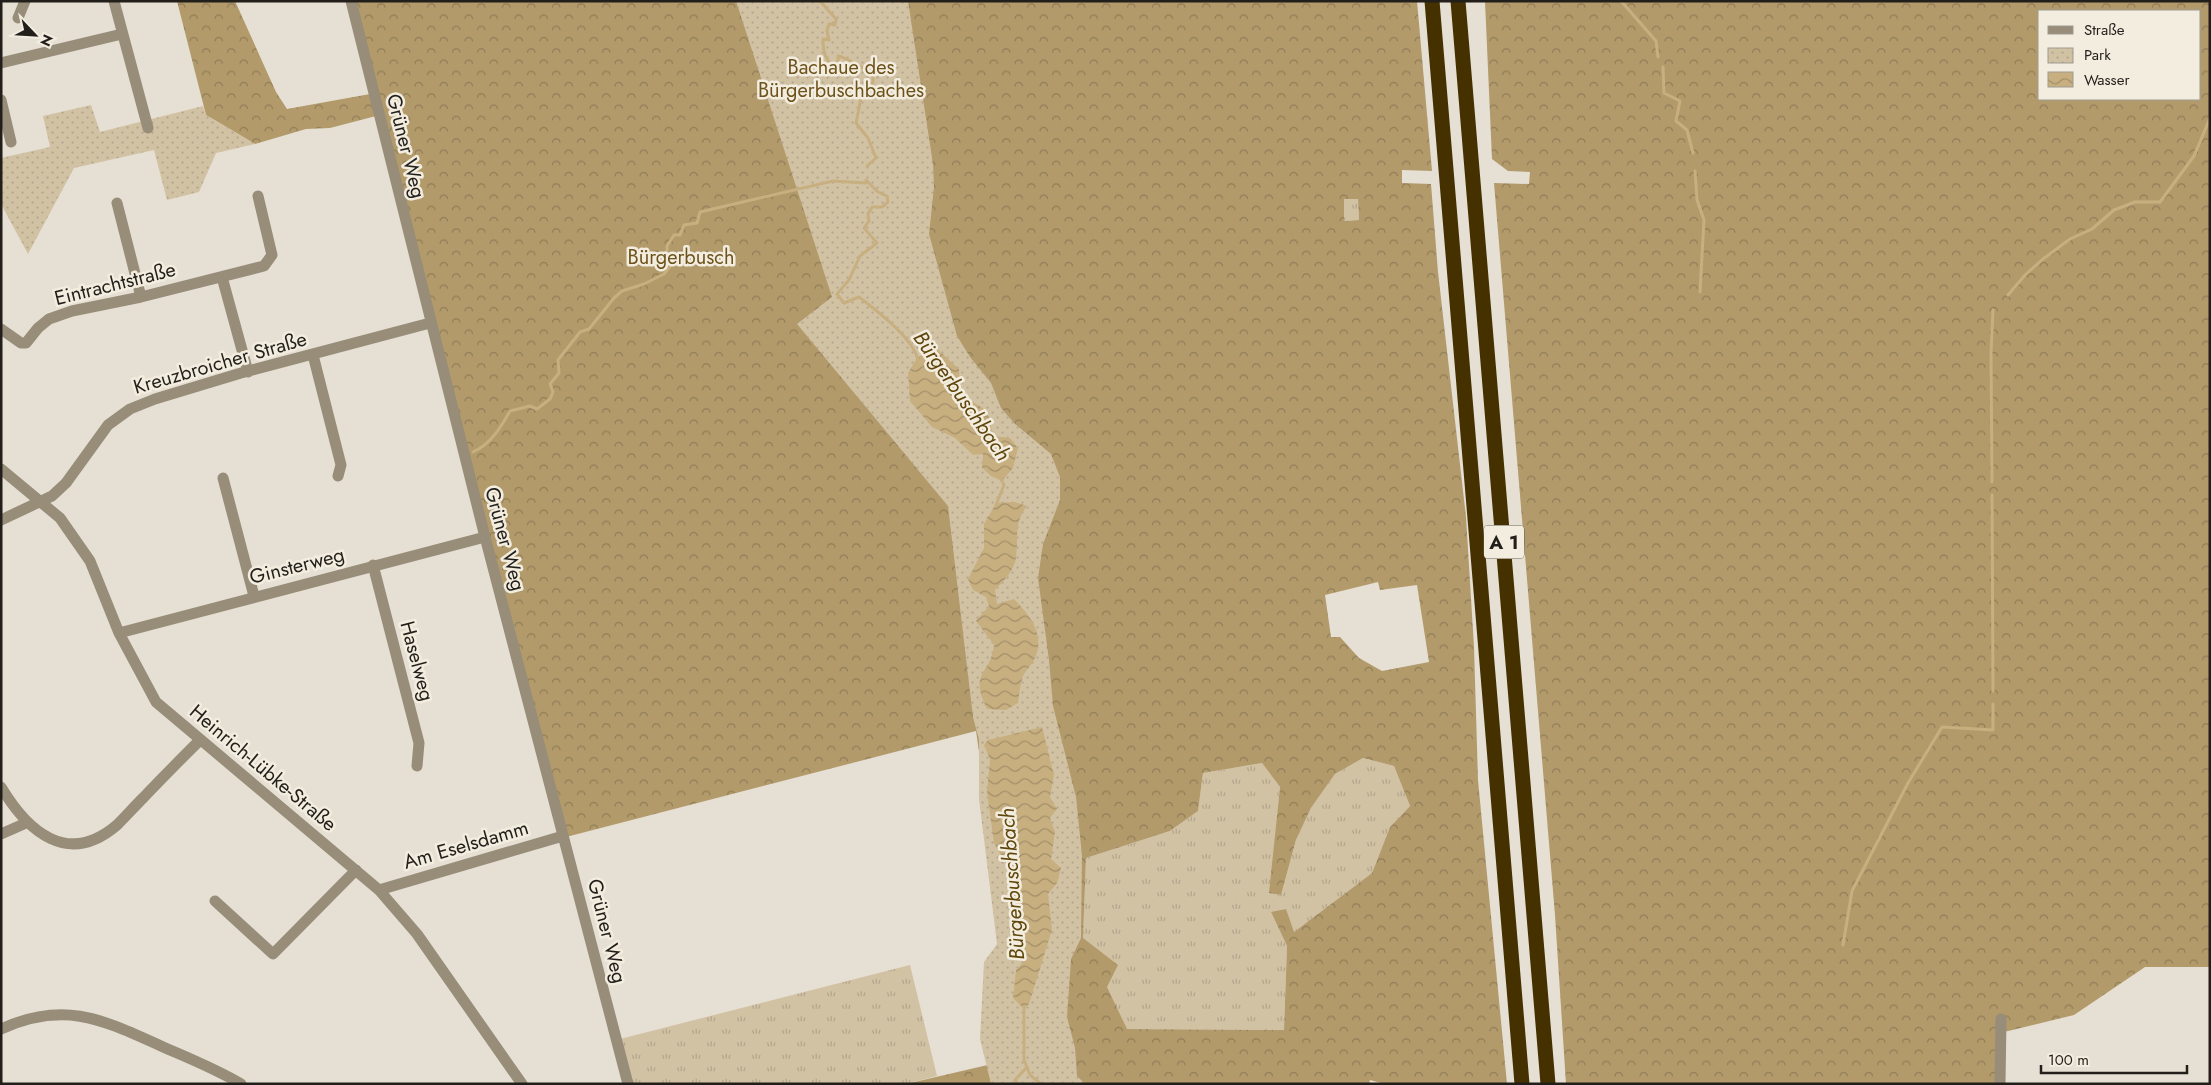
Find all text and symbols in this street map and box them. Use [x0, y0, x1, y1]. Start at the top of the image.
north arrow [10, 10, 60, 60]
legend [2038, 10, 2201, 100]
text: Straße [2084, 19, 2125, 41]
text: N [35, 31, 58, 50]
text: Park [2084, 44, 2111, 66]
park label: Bachaue des Bürgerbuschbaches [758, 53, 924, 105]
text: Wasser [2084, 69, 2130, 91]
street label: Grüner Weg [379, 91, 433, 201]
park label: Bürgerbusch [628, 243, 734, 272]
street label: Eintrachtstraße [51, 255, 179, 313]
street label: Kreuzbroicher Straße [130, 324, 310, 402]
water label: Bürgerbuschbach [906, 325, 1018, 467]
street label: Grüner Weg [477, 484, 533, 594]
road number: A 1 [1484, 526, 1524, 558]
street label: Ginsterweg [247, 540, 347, 592]
street label: Haselweg [392, 618, 442, 704]
street label: Heinrich-Lübke-Straße [183, 698, 343, 838]
water label: Bürgerbuschbach [992, 807, 1032, 961]
street label: Am Eselsdamm [400, 813, 532, 877]
street label: Grüner Weg [580, 876, 634, 986]
scale bar [2041, 1042, 2187, 1074]
text: 100 m [2048, 1049, 2089, 1071]

